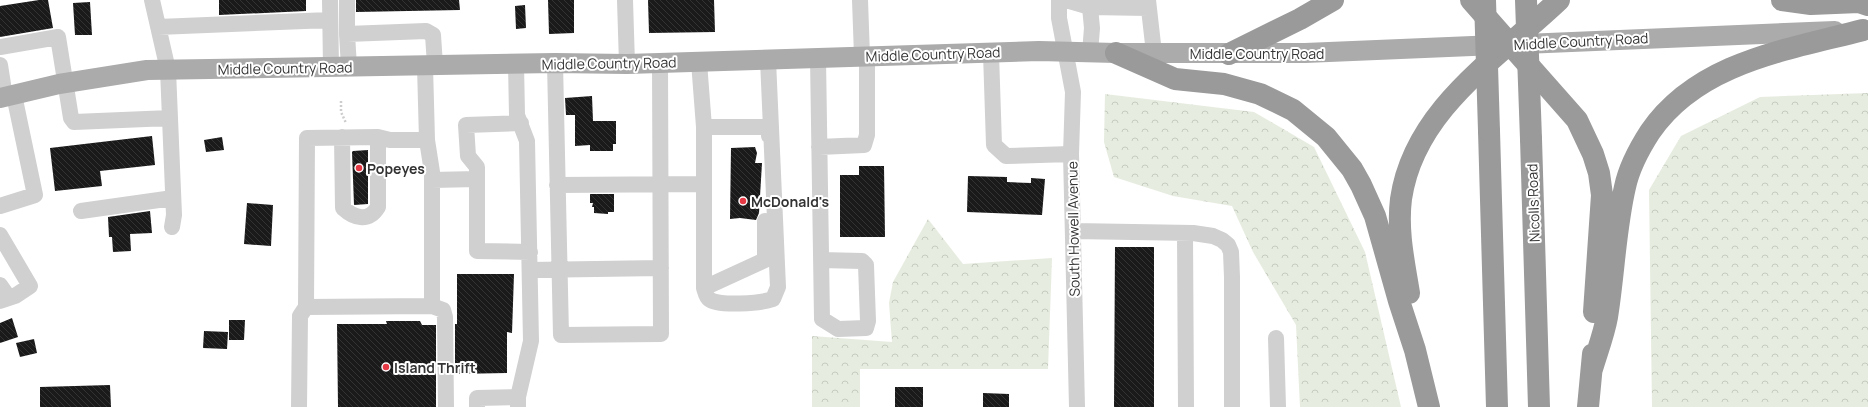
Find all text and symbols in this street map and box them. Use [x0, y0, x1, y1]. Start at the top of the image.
street label: Middle Country Road [1513, 28, 1649, 54]
street label: Middle Country Road [865, 42, 1001, 66]
street label: Middle Country Road [1190, 44, 1324, 63]
street label: Middle Country Road [541, 52, 677, 74]
street label: Middle Country Road [217, 57, 353, 79]
place label: Popeyes [367, 159, 425, 178]
street label: South Howell Avenue [1062, 161, 1084, 297]
marker: Popeyes [354, 163, 364, 173]
street label: Nicolls Road [1522, 163, 1544, 243]
place label: McDonald's [751, 192, 829, 211]
marker: McDonald's [738, 196, 748, 206]
place label: Island Thrift [394, 358, 476, 377]
marker: Island Thrift [381, 362, 391, 372]

